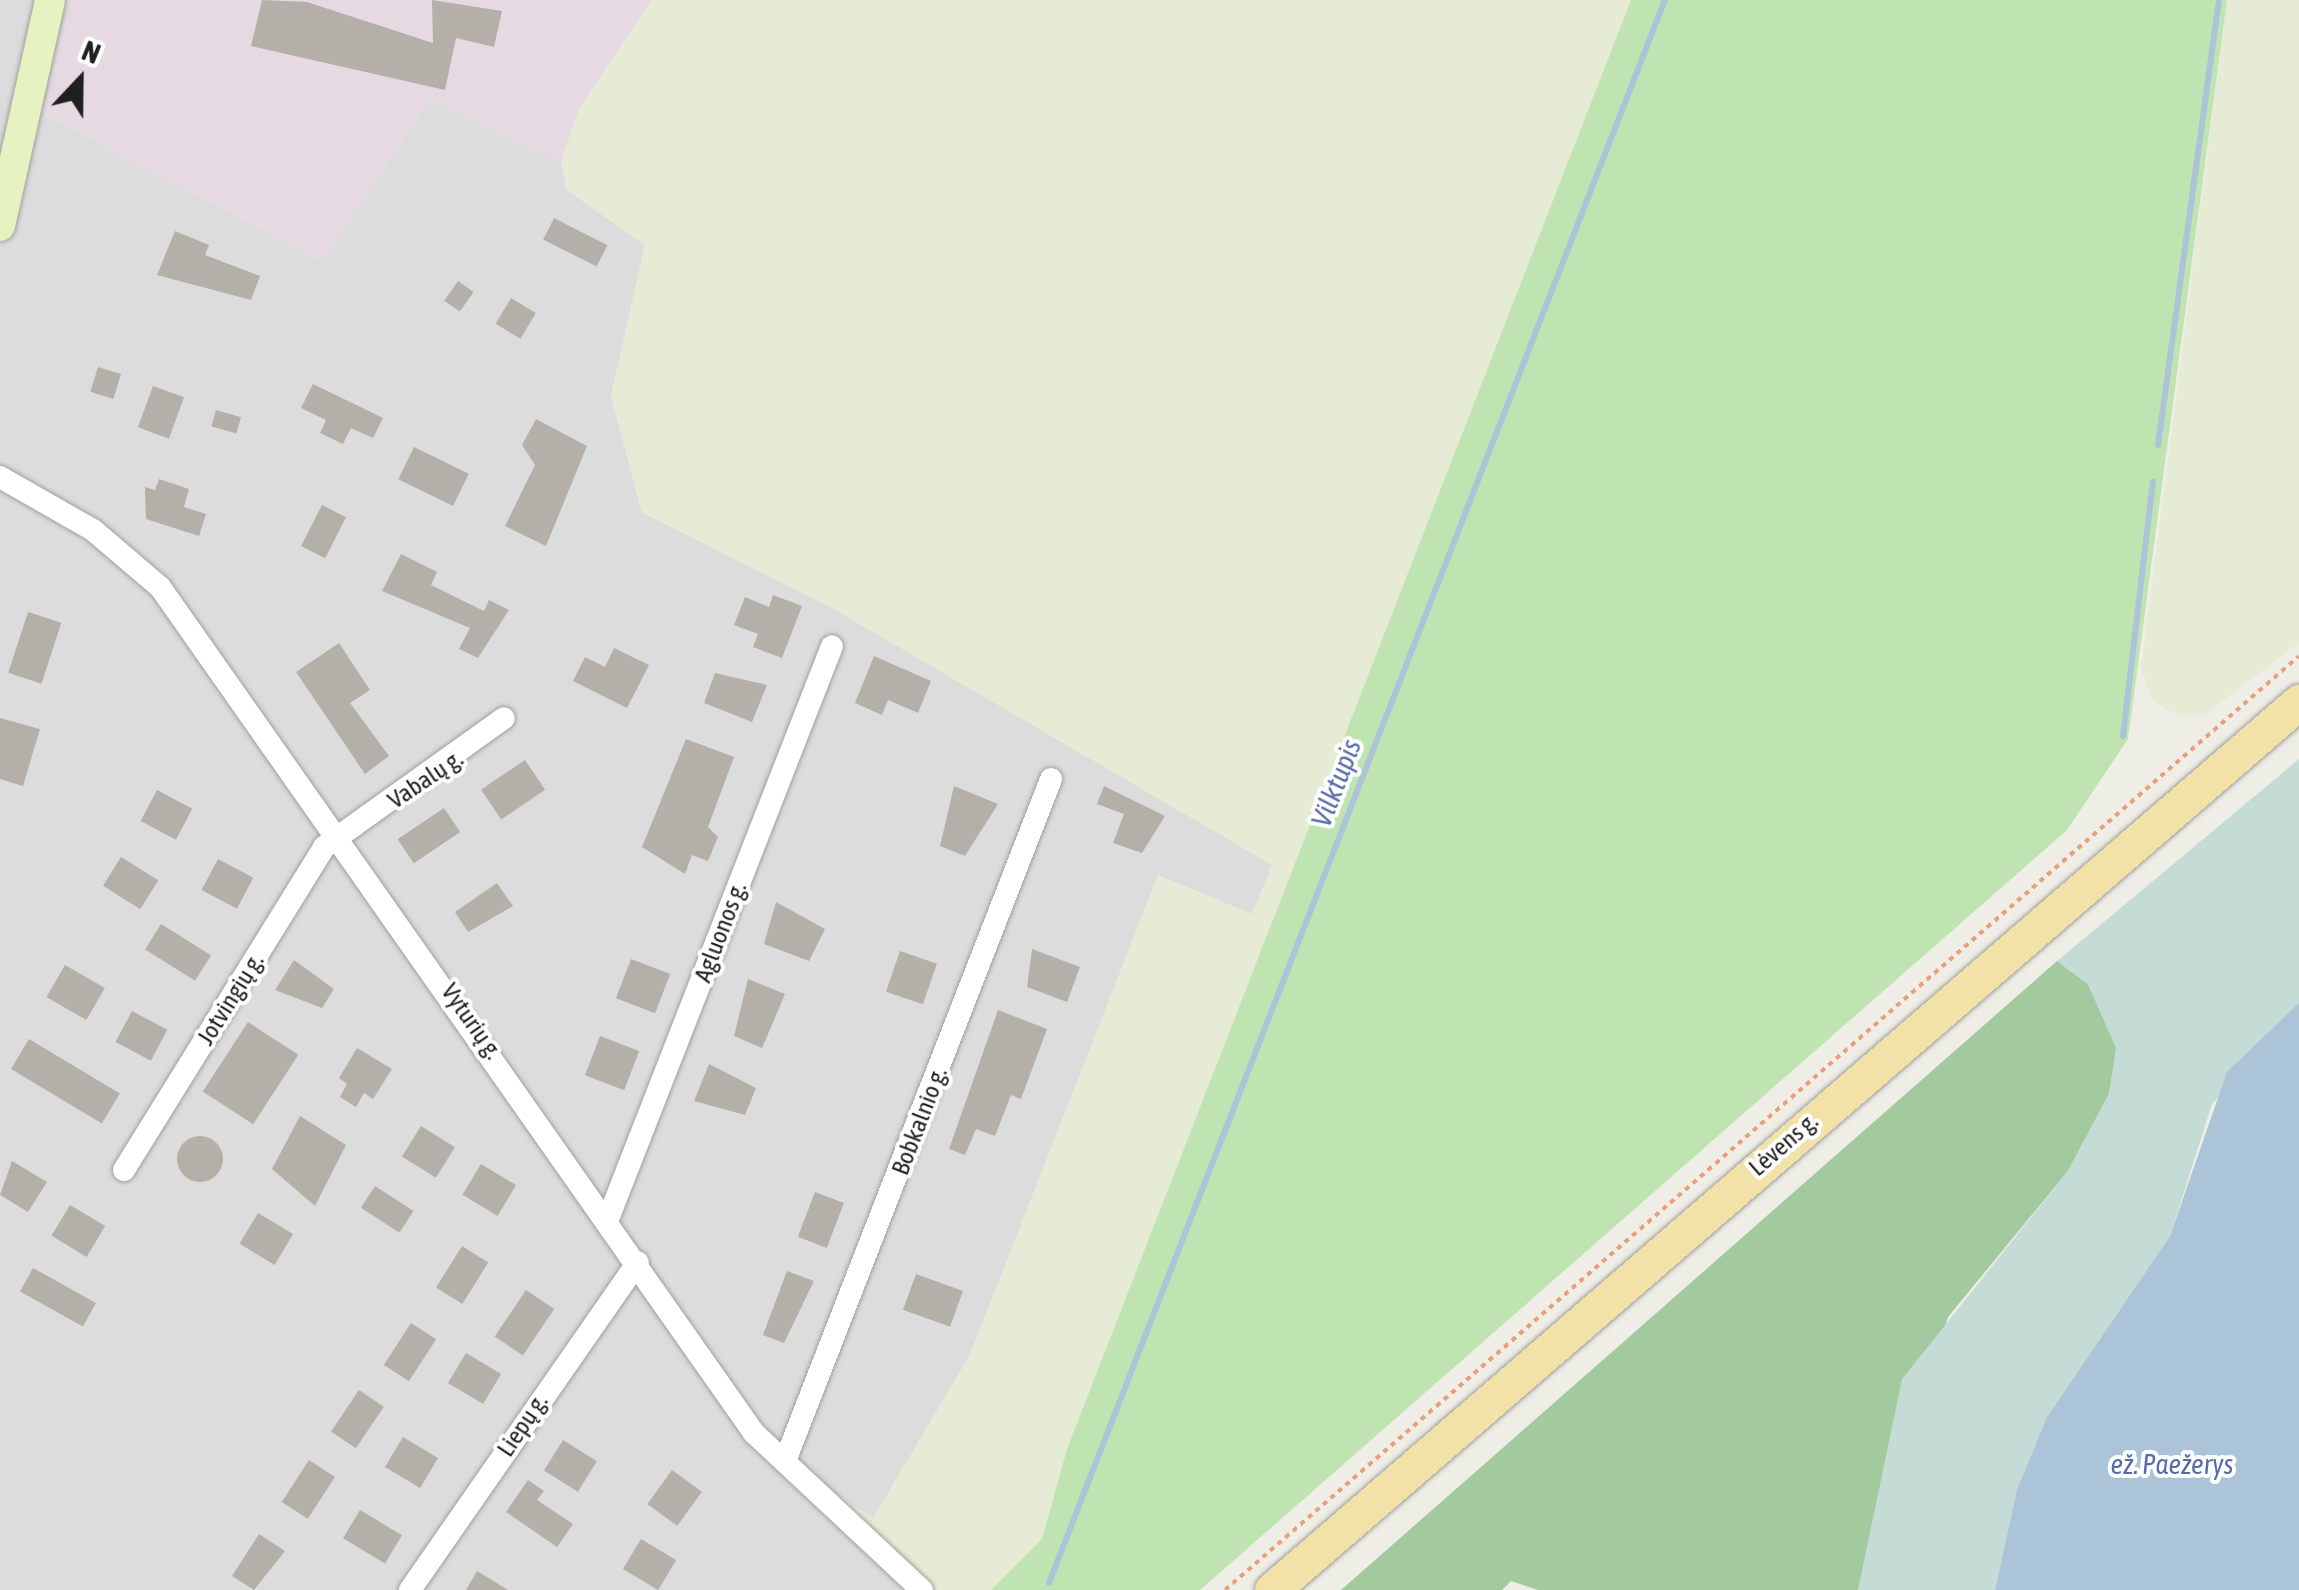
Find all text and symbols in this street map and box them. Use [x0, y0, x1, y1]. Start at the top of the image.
north arrow [30, 30, 130, 130]
text: N [78, 34, 105, 70]
water label: Vilktupis [1304, 734, 1368, 832]
street label: Vabalų g. [382, 743, 468, 815]
street label: Agluonos g. [687, 878, 753, 986]
street label: Jotvingių g. [190, 948, 270, 1050]
street label: Vyturių g. [435, 977, 509, 1065]
street label: Bobkalnio g. [885, 1063, 953, 1179]
street label: Lėvens g. [1742, 1106, 1824, 1182]
street label: Liepų g. [490, 1388, 554, 1462]
water label: ež. Paežerys [2111, 1447, 2233, 1481]

